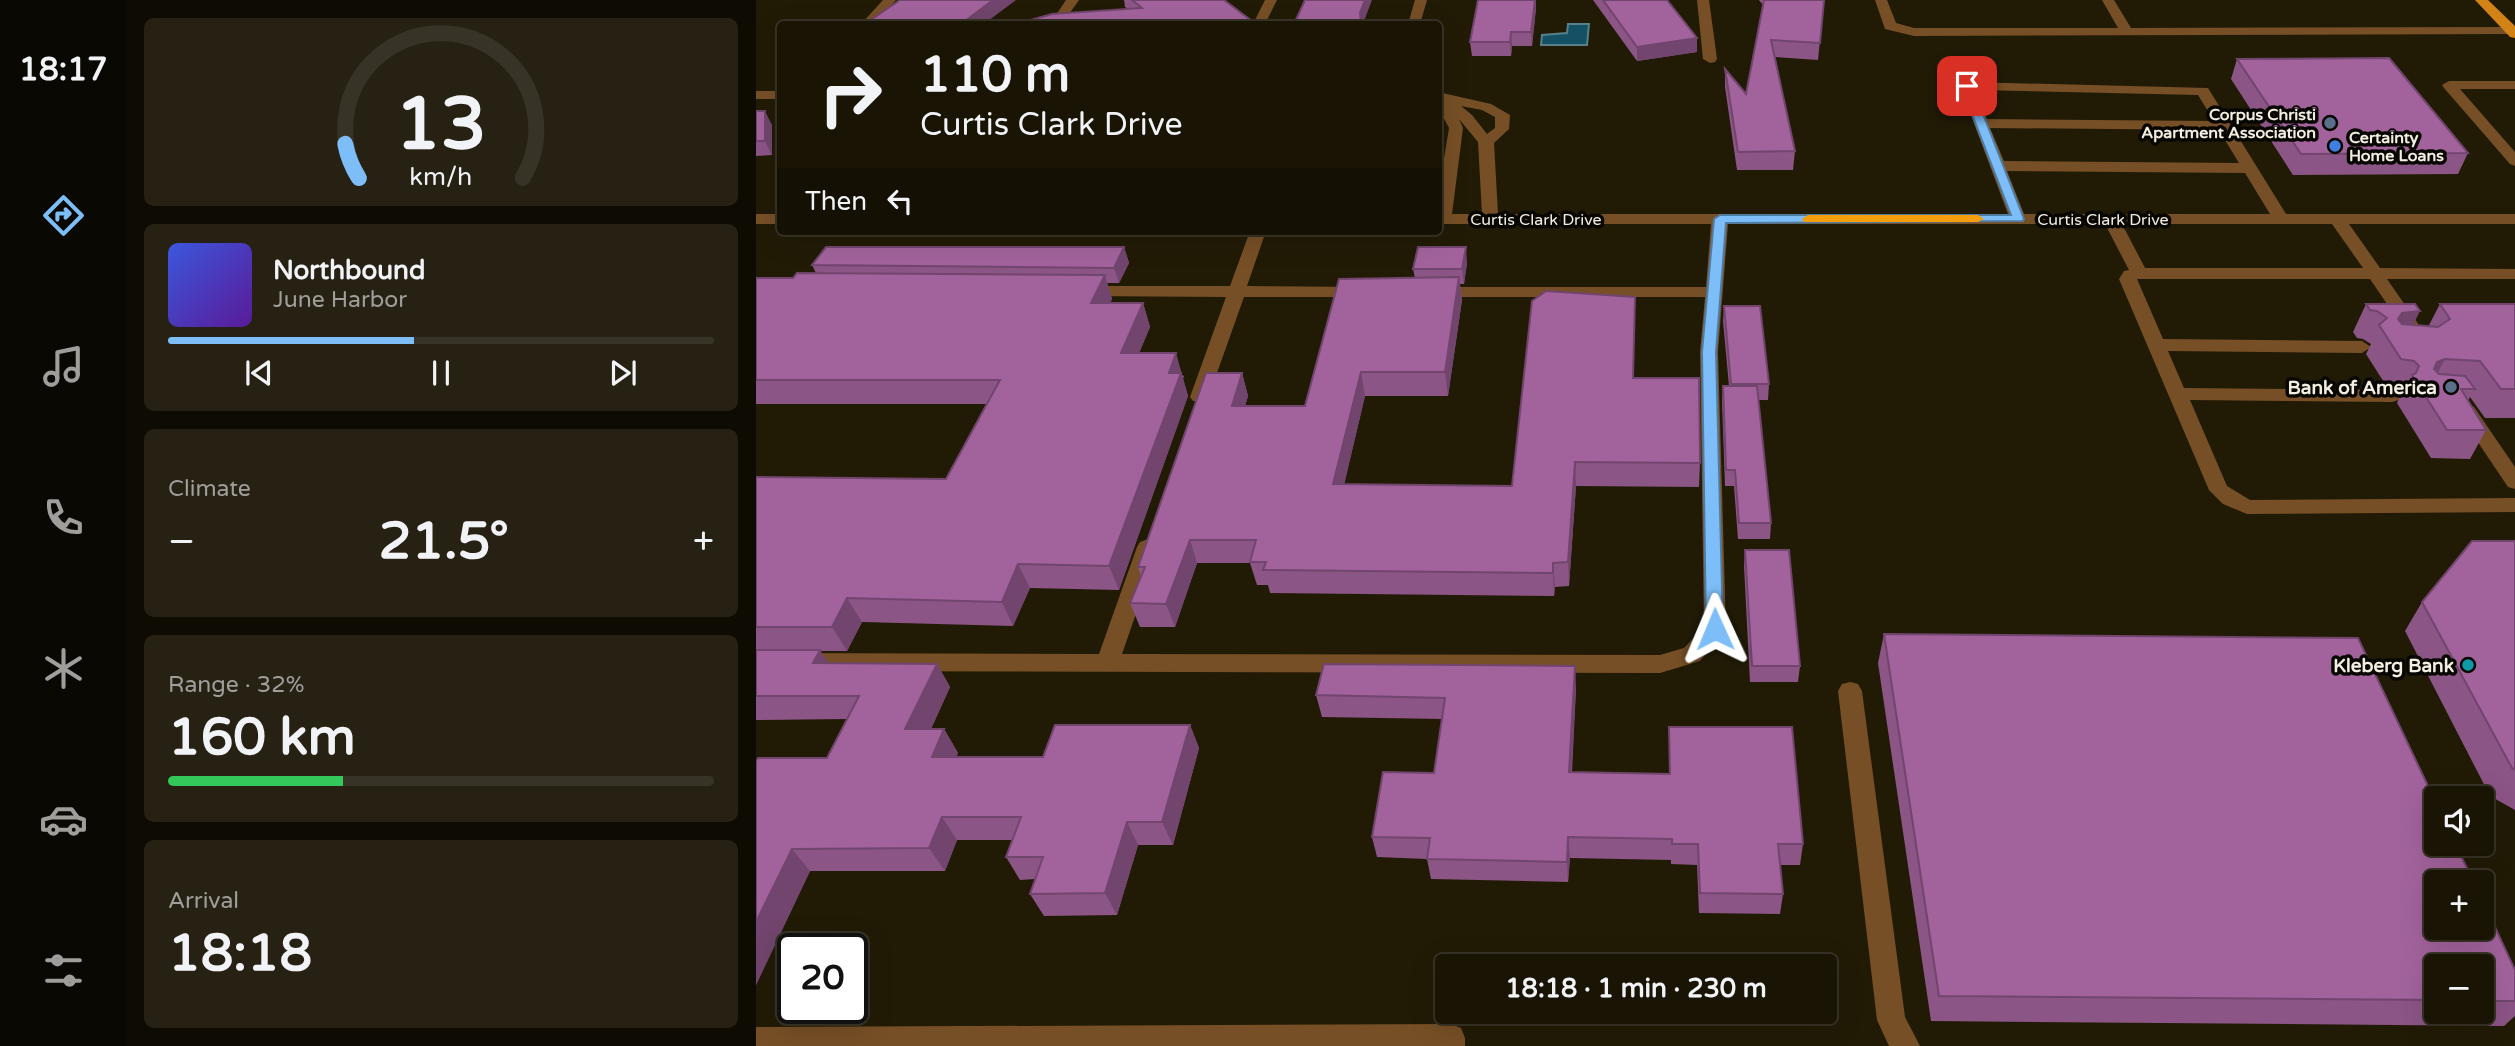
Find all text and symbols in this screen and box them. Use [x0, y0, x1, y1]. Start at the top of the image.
text: 110 m [920, 46, 1070, 105]
icon: right [805, 49, 896, 140]
text: 18:17 [19, 51, 107, 89]
pin [1937, 56, 1997, 116]
icon: arrive [1948, 67, 1986, 105]
text: 13 [395, 81, 487, 169]
place label: Corpus Christi Apartment Association [2141, 105, 2316, 143]
text: Curtis Clark Drive [920, 106, 1183, 144]
marker: Corpus Christi Apartment Association [2322, 115, 2338, 131]
place label: Certainty Home Loans [2349, 128, 2444, 166]
marker: Certainty Home Loans [2327, 138, 2343, 154]
text: km/h [410, 162, 472, 192]
icon: left [881, 182, 919, 220]
text: Then [805, 186, 867, 217]
icon: directions [39, 191, 88, 240]
street label: Curtis Clark Drive [1470, 210, 1602, 230]
street label: Curtis Clark Drive [2037, 210, 2169, 230]
text: Northbound [273, 255, 425, 286]
text: June Harbor [273, 286, 407, 314]
icon: music [39, 342, 88, 391]
icon: previous [240, 354, 278, 392]
icon: pause [422, 354, 460, 392]
icon: next [604, 354, 642, 392]
place label: Bank of America [2288, 377, 2437, 399]
marker: Bank of America [2443, 379, 2459, 395]
text: Climate [168, 475, 251, 503]
icon: phone [39, 493, 88, 542]
text: 21.5° [379, 510, 509, 573]
text: − [168, 519, 195, 565]
text: + [693, 519, 714, 565]
position arrow [1678, 592, 1752, 666]
icon: climate [39, 644, 88, 693]
place label: Kleberg Bank [2333, 655, 2455, 678]
marker: Kleberg Bank [2460, 657, 2476, 673]
text: Range · 32% [168, 671, 304, 699]
text: 160 km [168, 706, 356, 769]
map controls [2424, 786, 2494, 1024]
button: sound [2424, 786, 2494, 856]
icon: car [39, 795, 88, 844]
button: + [2424, 870, 2494, 940]
text: Arrival [168, 887, 239, 915]
text: 18:18 [168, 922, 312, 985]
speed limit sign: 20 [777, 933, 868, 1024]
icon: filters [39, 946, 88, 995]
button: − [2424, 954, 2494, 1024]
text: 18:18 · 1 min · 230 m [1505, 973, 1767, 1004]

